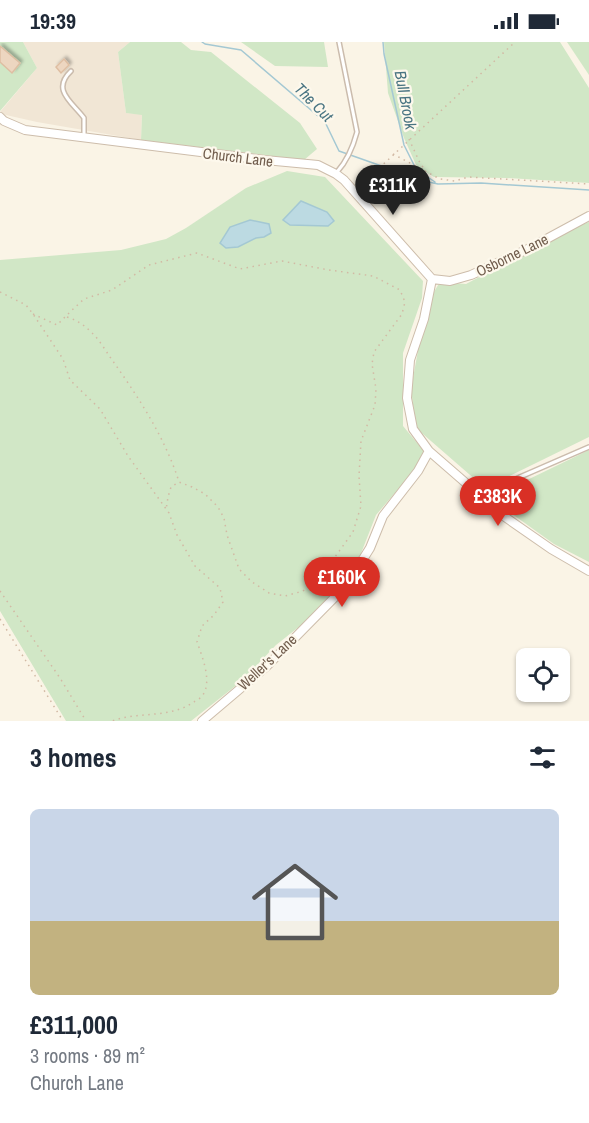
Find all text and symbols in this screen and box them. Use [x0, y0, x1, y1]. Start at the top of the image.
text: 19:39 [30, 6, 76, 36]
water label: Bull Brook [389, 69, 423, 132]
water label: The Cut [290, 78, 339, 127]
street label: Church Lane [202, 142, 274, 172]
pin: £311K [351, 165, 435, 216]
text: £311K [369, 171, 417, 198]
street label: Osborne Lane [472, 228, 552, 282]
pin: £383K [456, 476, 540, 527]
text: £383K [474, 482, 522, 509]
pin: £160K [300, 557, 384, 608]
text: £160K [318, 563, 366, 590]
street label: Weller's Lane [233, 629, 301, 695]
map controls [516, 648, 570, 702]
button: locate [516, 648, 570, 702]
text: 3 homes [30, 740, 117, 775]
icon: filters [526, 741, 559, 774]
icon: home [241, 848, 349, 956]
text: £311,000 [30, 1007, 118, 1042]
text: 3 rooms · 89 m² [30, 1042, 145, 1069]
text: Church Lane [30, 1069, 124, 1096]

